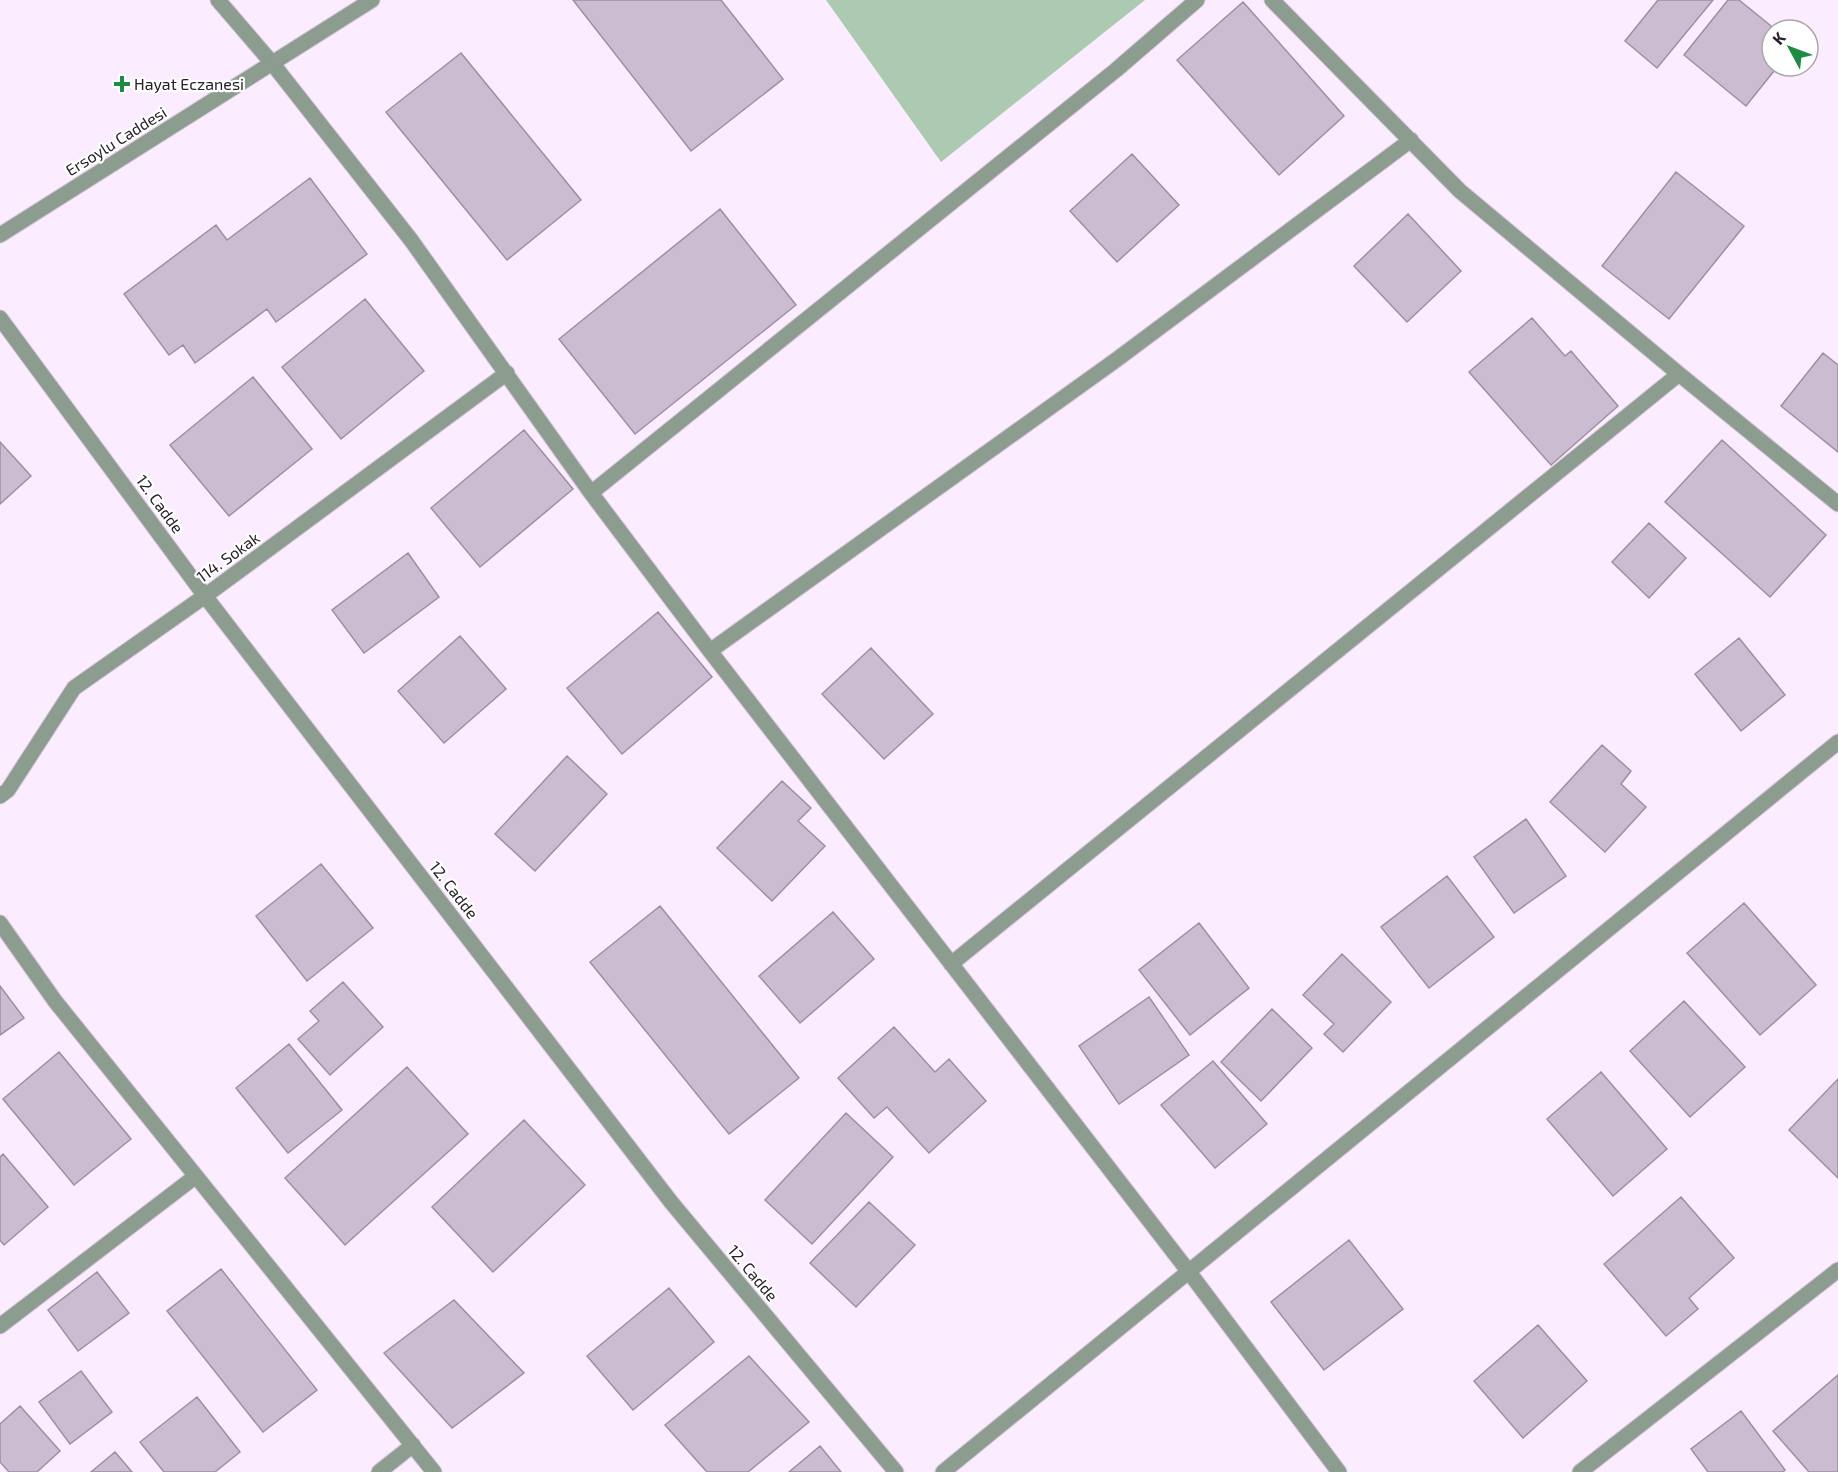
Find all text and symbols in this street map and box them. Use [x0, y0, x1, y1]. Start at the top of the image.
north arrow [1760, 18, 1820, 78]
text: K [1768, 27, 1789, 48]
place label: Hayat Eczanesi [134, 74, 244, 93]
marker: Hayat Eczanesi [115, 77, 129, 91]
street label: Ersoylu Caddesi [62, 102, 170, 179]
street label: 12. Cadde [133, 471, 188, 537]
street label: 114. Sokak [193, 527, 263, 586]
street label: 12. Cadde [426, 857, 483, 922]
street label: 12. Cadde [724, 1241, 782, 1305]

